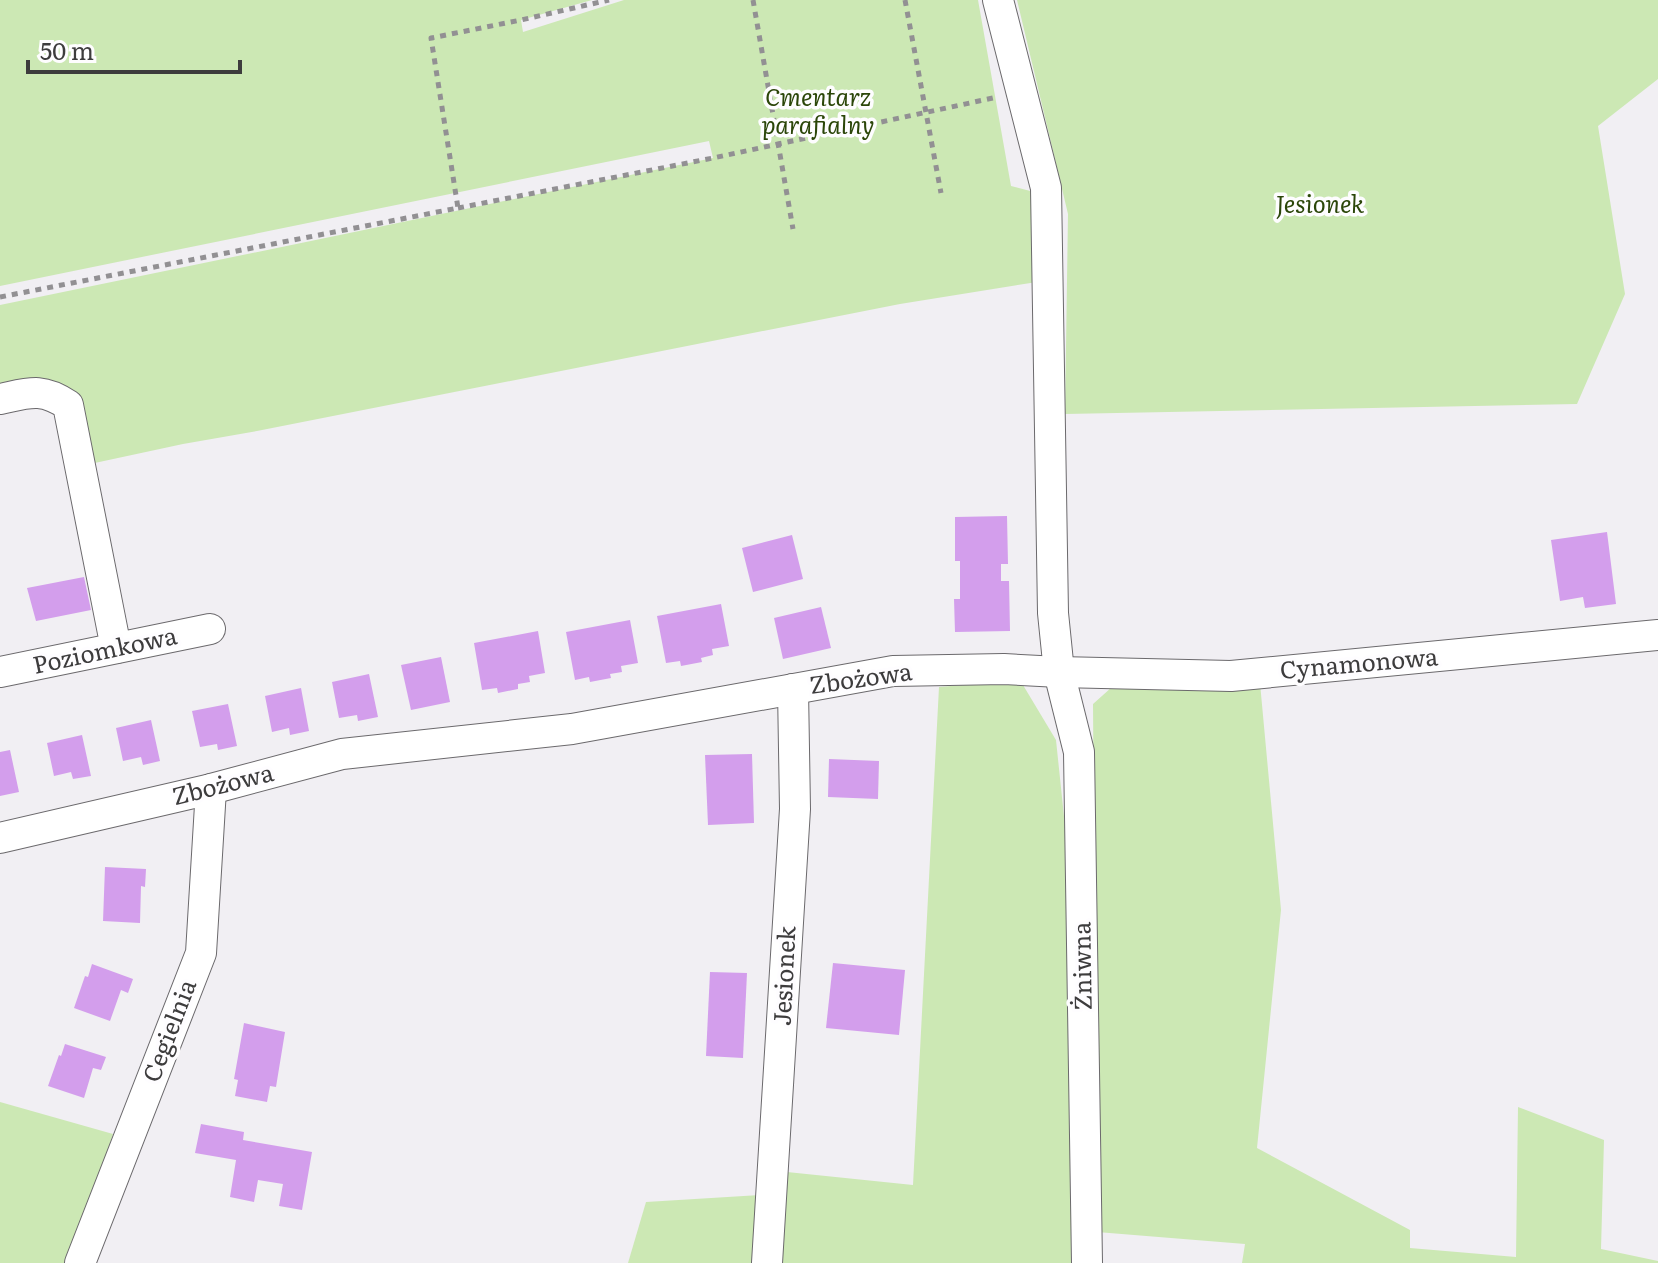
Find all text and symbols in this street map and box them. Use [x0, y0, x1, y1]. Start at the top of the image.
scale bar [28, 24, 240, 74]
text: 50 m [40, 32, 94, 67]
park label: Cmentarz parafialny [762, 78, 874, 141]
park label: Jesionek [1276, 185, 1365, 220]
street label: Poziomkowa [29, 616, 180, 681]
street label: Cynamonowa [1278, 637, 1439, 686]
street label: Zbożowa [807, 652, 914, 701]
street label: Zbożowa [168, 753, 277, 812]
street label: Żniwna [1062, 921, 1099, 1011]
street label: Jesionek [762, 925, 803, 1027]
street label: Cegielnia [132, 974, 203, 1087]

